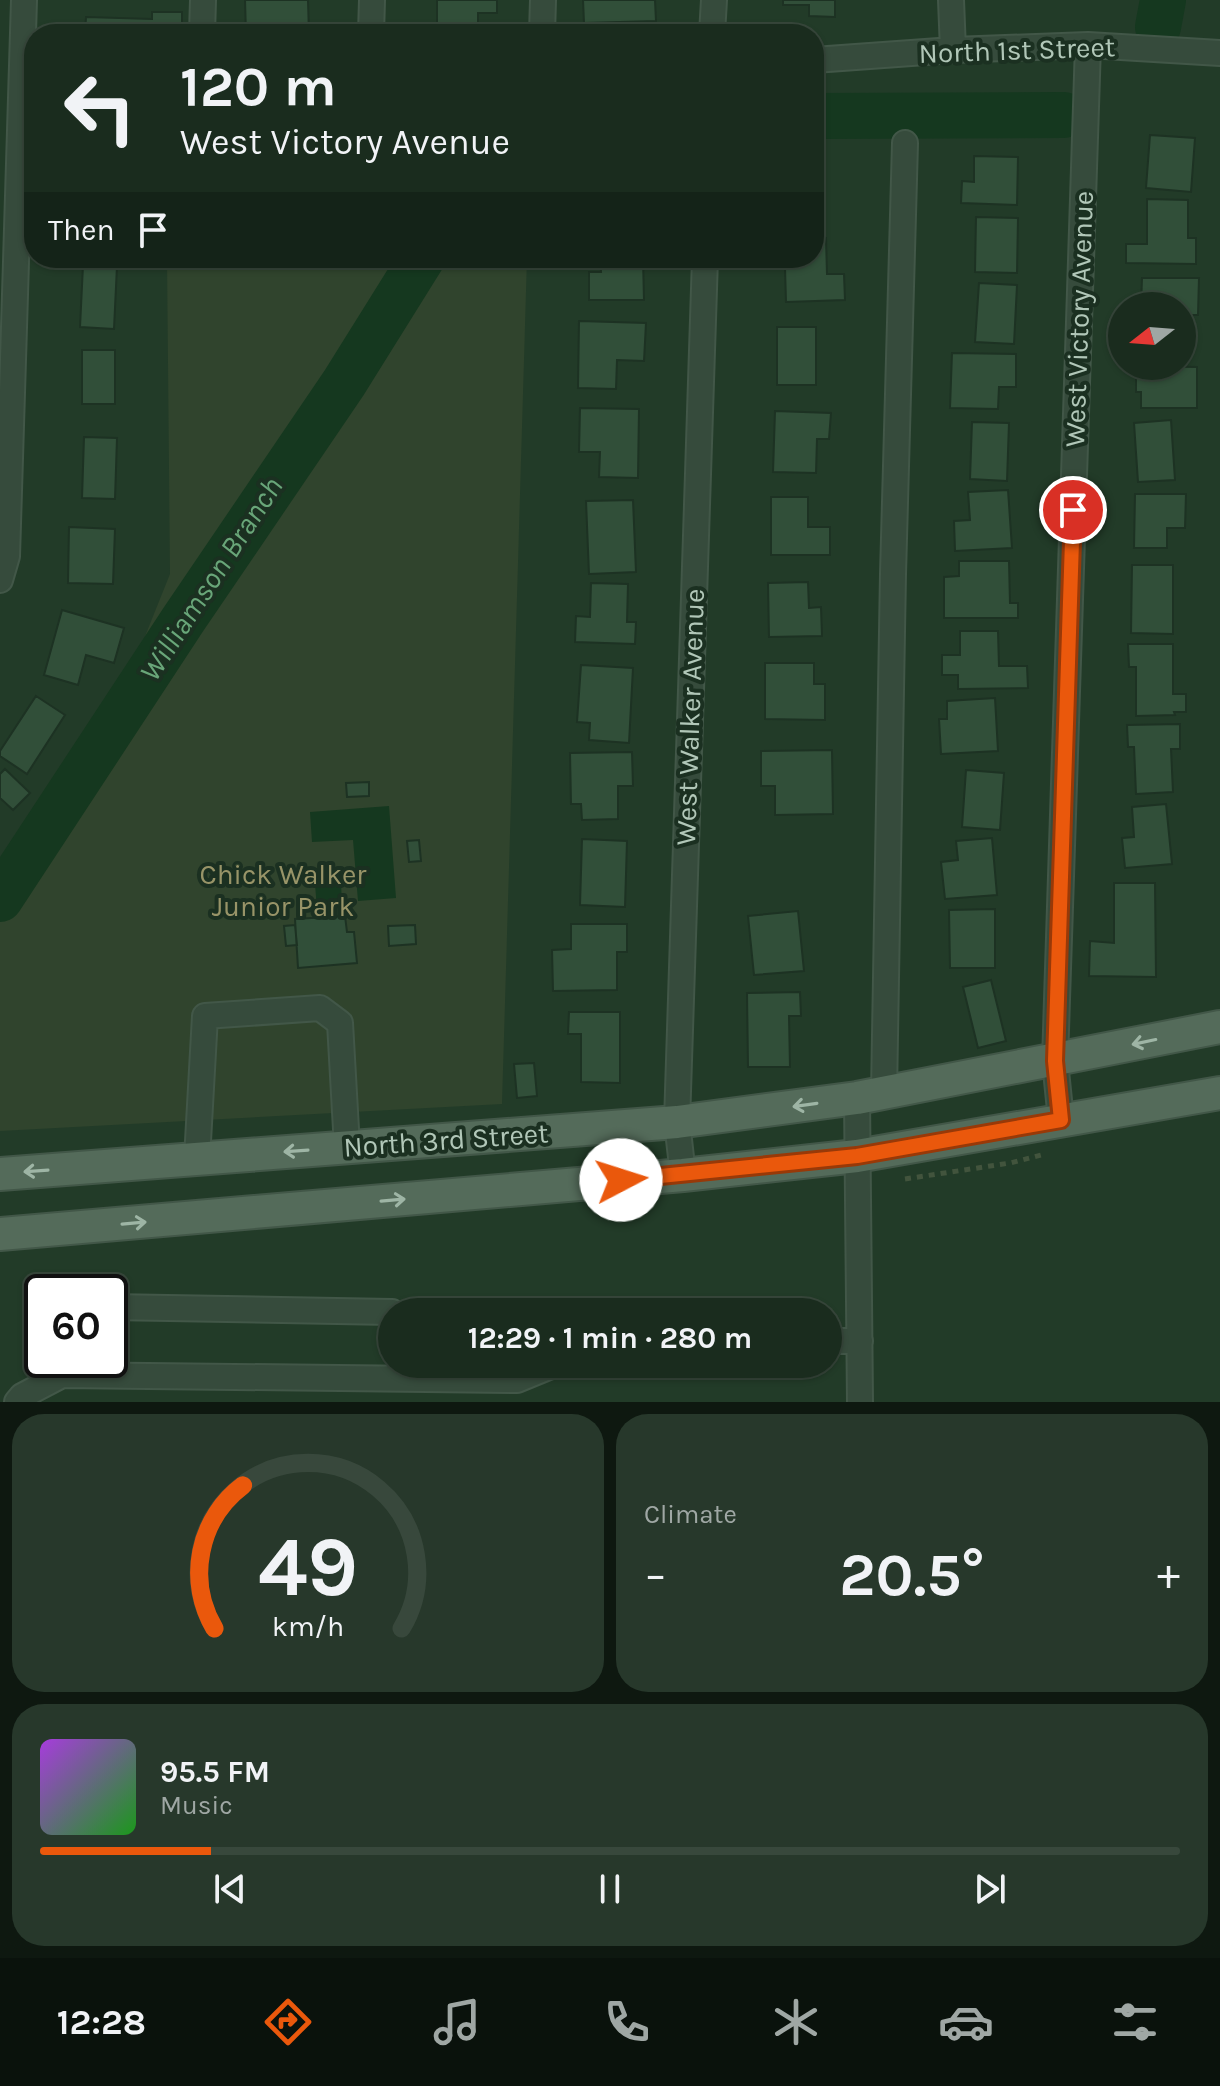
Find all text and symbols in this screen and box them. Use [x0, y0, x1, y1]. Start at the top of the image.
street label: North 1st Street [918, 30, 1116, 70]
text: 120 m [180, 54, 337, 119]
icon: left [48, 56, 152, 160]
text: West Victory Avenue [180, 121, 510, 163]
street label: West Victory Avenue [1058, 190, 1100, 448]
icon: arrive [131, 208, 175, 252]
text: Then [48, 212, 115, 248]
north arrow [1108, 292, 1196, 380]
map controls [1108, 292, 1196, 380]
water label: Williamson Branch [132, 470, 290, 688]
pin [1039, 476, 1107, 544]
icon: arrive [1051, 488, 1095, 532]
street label: West Walker Avenue [669, 588, 711, 846]
park label: Chick Walker Junior Park [200, 858, 367, 923]
one-way arrow [1131, 1036, 1157, 1051]
one-way arrow [793, 1098, 819, 1113]
street label: North 3rd Street [342, 1116, 550, 1164]
position arrow [579, 1138, 663, 1222]
one-way arrow [283, 1144, 310, 1159]
one-way arrow [23, 1164, 50, 1179]
one-way arrow [379, 1193, 405, 1208]
one-way arrow [120, 1215, 146, 1230]
speed limit sign: 60 [24, 1274, 128, 1378]
text: 12:29 · 1 min · 280 m [468, 1320, 752, 1356]
text: Climate [644, 1499, 737, 1530]
text: 49 [258, 1519, 358, 1616]
text: 20.5° [839, 1540, 985, 1610]
text: − [644, 1549, 667, 1600]
text: + [1157, 1549, 1180, 1600]
text: km/h [272, 1610, 344, 1643]
text: 95.5 FM [160, 1754, 270, 1790]
text: Music [160, 1790, 233, 1821]
icon: previous [208, 1867, 252, 1911]
icon: pause [588, 1867, 632, 1911]
icon: next [968, 1867, 1012, 1911]
icon: directions [260, 1994, 316, 2050]
icon: music [429, 1994, 485, 2050]
icon: phone [599, 1994, 655, 2050]
icon: climate [768, 1994, 824, 2050]
icon: car [938, 1994, 994, 2050]
icon: filters [1107, 1994, 1163, 2050]
text: 12:28 [57, 2001, 146, 2043]

